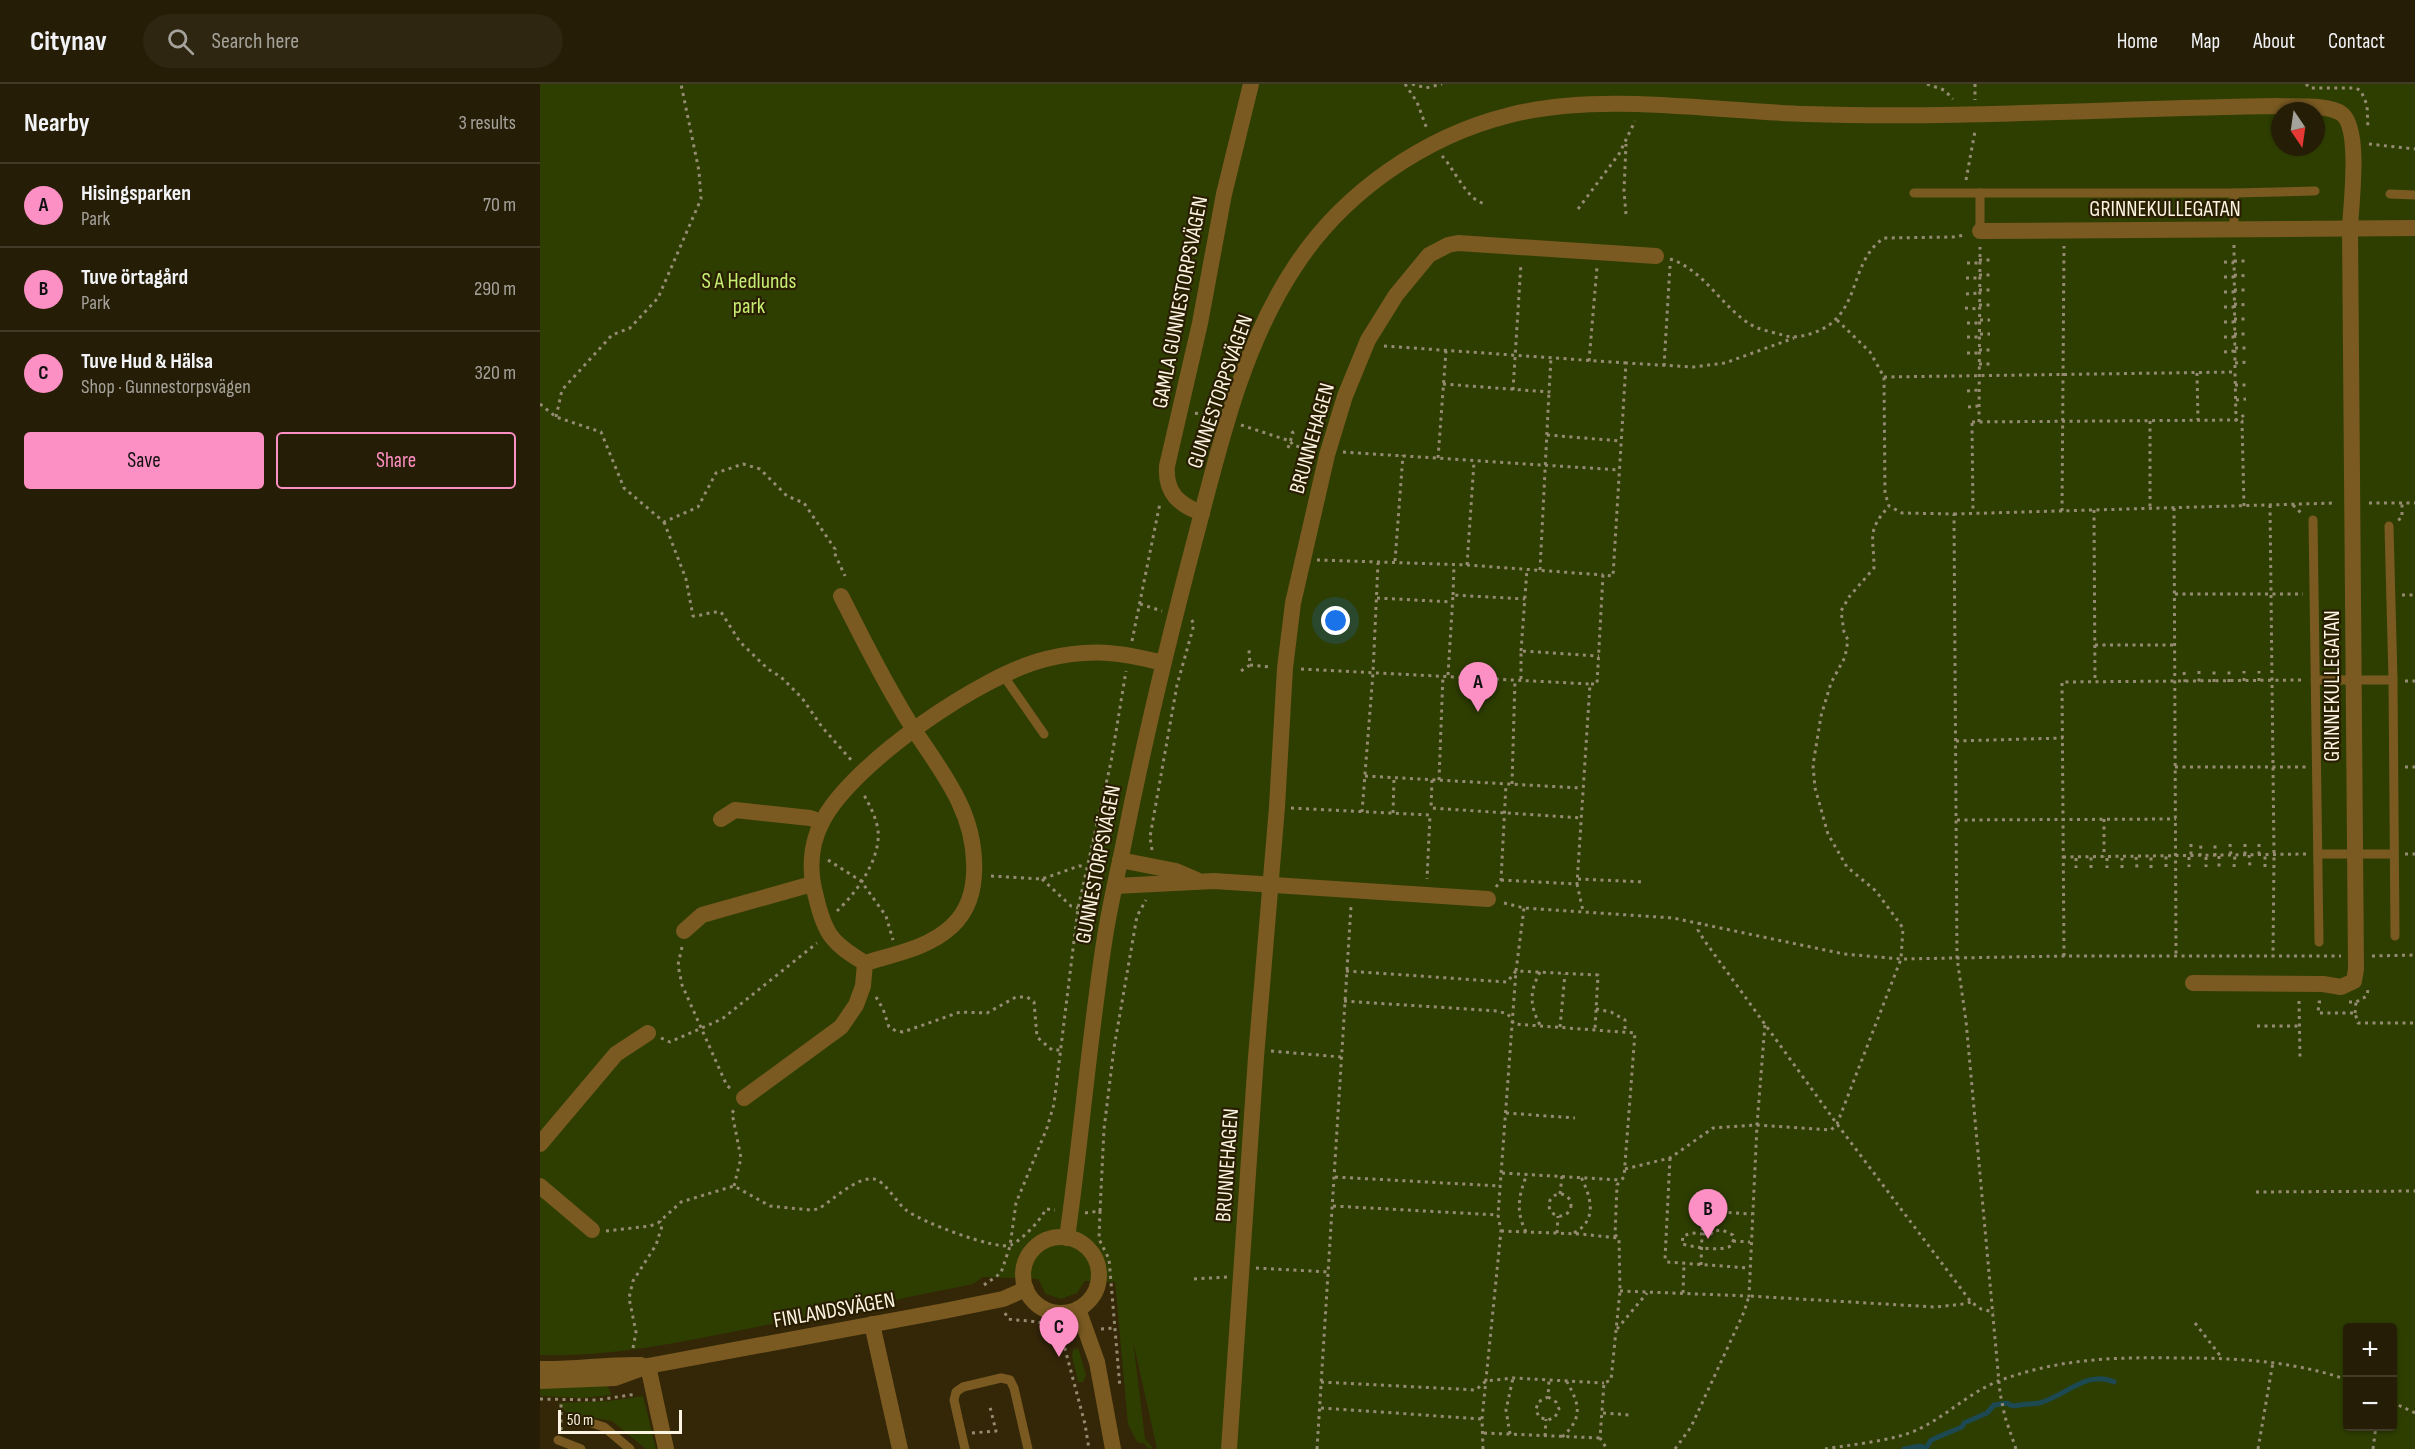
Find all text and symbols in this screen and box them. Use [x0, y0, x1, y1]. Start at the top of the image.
search box [143, 14, 563, 68]
text: Citynav [30, 25, 107, 58]
icon: search [164, 25, 197, 58]
text: Search here [212, 28, 299, 55]
text: Home [2117, 29, 2158, 54]
text: Map [2191, 29, 2220, 54]
text: About [2253, 29, 2295, 54]
text: Contact [2328, 29, 2385, 54]
north arrow [2271, 102, 2325, 156]
text: Nearby [24, 108, 90, 139]
text: 3 results [459, 111, 516, 135]
text: Hisingsparken [81, 180, 191, 207]
text: A [39, 193, 48, 217]
text: 70 m [483, 193, 516, 217]
street label: GAMLA GUNNESTORPSVÄGEN [1147, 194, 1214, 411]
street label: GRINNEKULLEGATAN [2089, 196, 2241, 223]
text: Park [81, 207, 110, 231]
text: Tuve örtagård [81, 264, 188, 291]
park label: S A Hedlunds park [702, 268, 796, 320]
text: B [39, 277, 48, 301]
text: 290 m [474, 277, 516, 301]
text: Park [81, 291, 110, 315]
street label: GUNNESTORPSVÄGEN [1181, 311, 1259, 472]
text: Tuve Hud & Hälsa [81, 348, 213, 375]
text: C [38, 361, 49, 385]
text: 320 m [474, 361, 516, 385]
text: Shop · Gunnestorpsvägen [81, 375, 251, 399]
street label: BRUNNEHAGEN [1284, 380, 1341, 497]
button: Save [24, 432, 264, 489]
button: Share [276, 432, 516, 489]
your location [1321, 606, 1350, 635]
street label: GRINNEKULLEGATAN [2319, 610, 2346, 762]
pin: A [1458, 662, 1498, 712]
street label: GUNNESTORPSVÄGEN [1070, 783, 1127, 946]
street label: BRUNNEHAGEN [1210, 1107, 1245, 1223]
pin: B [1688, 1190, 1728, 1239]
street label: FINLANDSVÄGEN [771, 1286, 897, 1334]
pin: C [1040, 1308, 1078, 1357]
map controls [2343, 1323, 2397, 1431]
button: + [2343, 1323, 2397, 1377]
button: − [2343, 1377, 2397, 1431]
scale bar [558, 1407, 682, 1434]
text: 50 m [567, 1411, 593, 1430]

